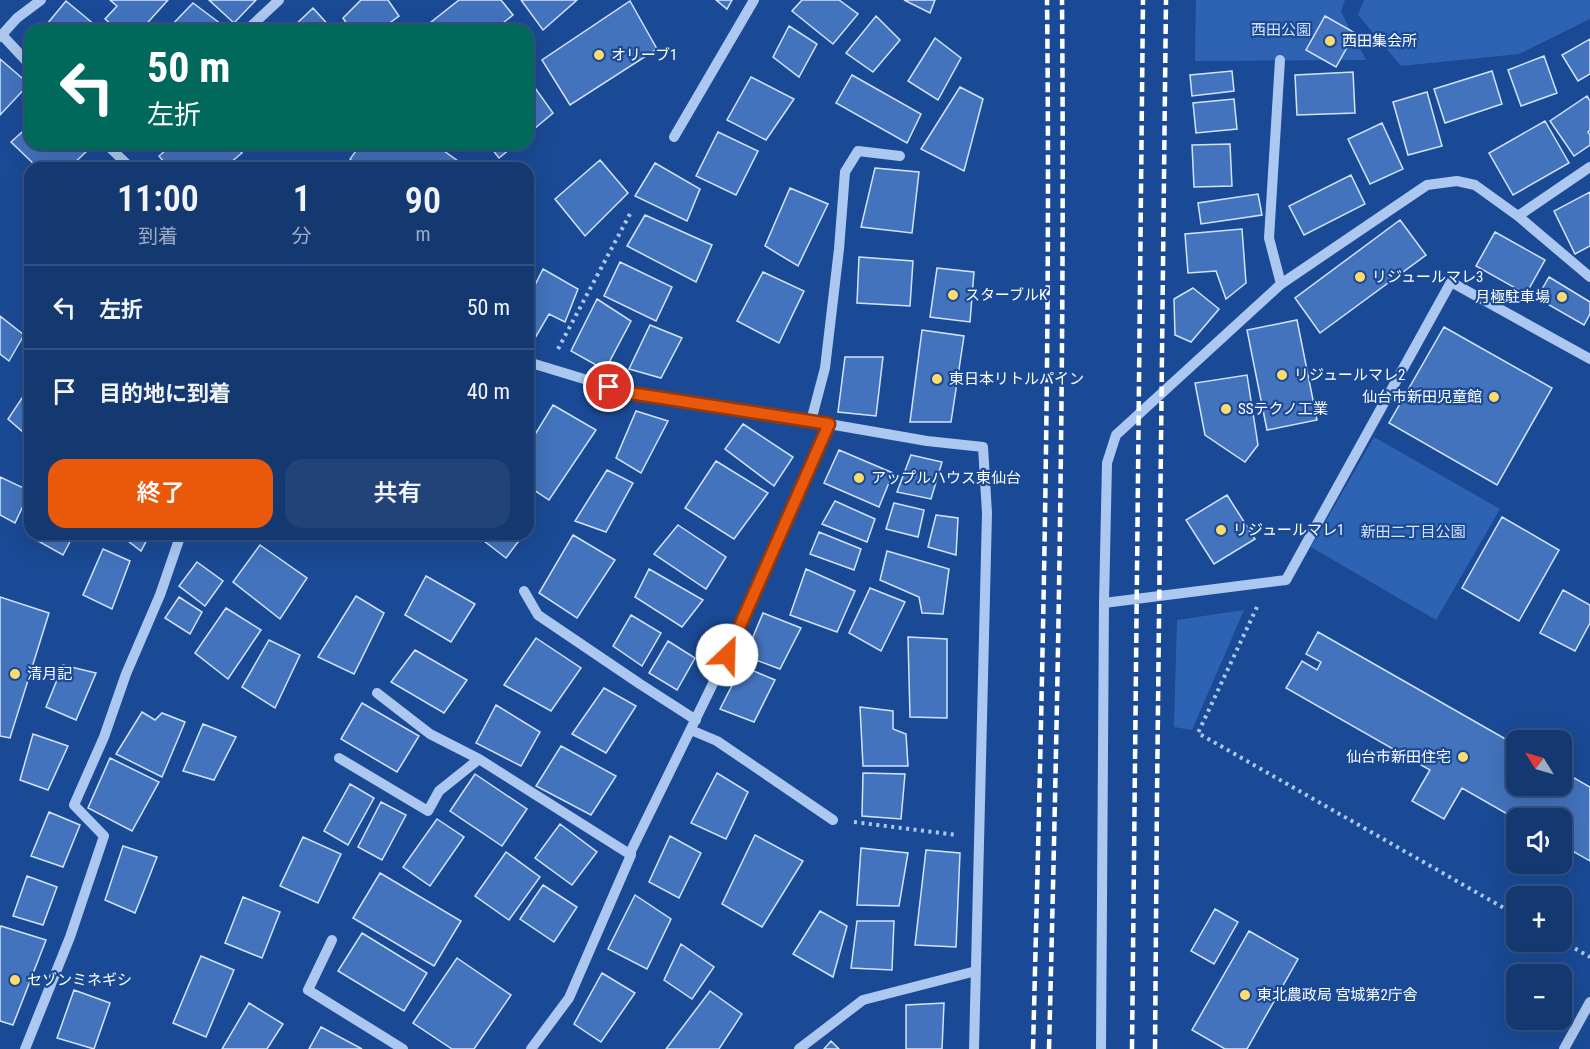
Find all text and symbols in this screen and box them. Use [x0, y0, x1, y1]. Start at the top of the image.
park label: 西田公園 [1251, 21, 1311, 39]
place label: 西田集会所 [1342, 32, 1417, 50]
marker: 西田集会所 [1323, 34, 1337, 48]
text: 50 m [147, 43, 230, 92]
place label: オリーブ1 [611, 46, 678, 64]
icon: left [48, 48, 126, 126]
marker: オリーブ1 [592, 48, 606, 62]
text: 左折 [147, 99, 201, 131]
text: 11:00 [117, 178, 199, 220]
text: 1 [293, 178, 311, 220]
text: 90 [405, 180, 441, 222]
text: m [415, 222, 430, 246]
text: 到着 [138, 224, 178, 248]
text: 分 [292, 224, 312, 248]
place label: リジュールマレ3 [1372, 268, 1483, 286]
marker: リジュールマレ3 [1353, 270, 1367, 284]
place label: スターブルK [965, 286, 1048, 304]
marker: スターブルK [946, 288, 960, 302]
place label: 月極駐車場 [1475, 288, 1550, 306]
marker: 月極駐車場 [1555, 290, 1569, 304]
icon: left [48, 291, 81, 324]
text: 50 m [467, 295, 510, 320]
text: 左折 [99, 297, 143, 322]
pin [583, 361, 634, 412]
place label: リジュールマレ2 [1294, 366, 1405, 384]
marker: リジュールマレ2 [1275, 368, 1289, 382]
icon: arrive [592, 370, 625, 403]
place label: 東日本リトルパイン [949, 370, 1084, 388]
marker: 東日本リトルパイン [930, 372, 944, 386]
icon: arrive [48, 375, 81, 408]
text: 40 m [467, 379, 510, 404]
text: 目的地に到着 [99, 381, 231, 406]
place label: 仙台市新田児童館 [1362, 388, 1482, 406]
marker: 仙台市新田児童館 [1487, 390, 1501, 404]
place label: SSテクノ工業 [1238, 400, 1328, 418]
marker: SSテクノ工業 [1219, 402, 1233, 416]
button: 終了 [48, 459, 273, 528]
button: 共有 [285, 459, 510, 528]
place label: アップルハウス東仙台 [871, 469, 1021, 487]
marker: アップルハウス東仙台 [852, 471, 866, 485]
place label: リジュールマレ1 [1233, 521, 1344, 539]
marker: リジュールマレ1 [1214, 523, 1228, 537]
park label: 新田二丁目公園 [1360, 523, 1466, 541]
position arrow [695, 623, 759, 687]
place label: 清月記 [27, 665, 72, 683]
marker: 清月記 [8, 667, 22, 681]
north arrow [1506, 730, 1572, 796]
map controls [1506, 730, 1572, 1030]
place label: 仙台市新田住宅 [1346, 748, 1451, 766]
marker: 仙台市新田住宅 [1456, 750, 1470, 764]
button: sound [1506, 808, 1572, 874]
button: + [1506, 886, 1572, 952]
button: − [1506, 964, 1572, 1030]
place label: セゾンミネギシ [27, 971, 132, 989]
marker: セゾンミネギシ [8, 973, 22, 987]
place label: 東北農政局 宮城第2庁舎 [1257, 986, 1418, 1004]
marker: 東北農政局 宮城第2庁舎 [1238, 988, 1252, 1002]

